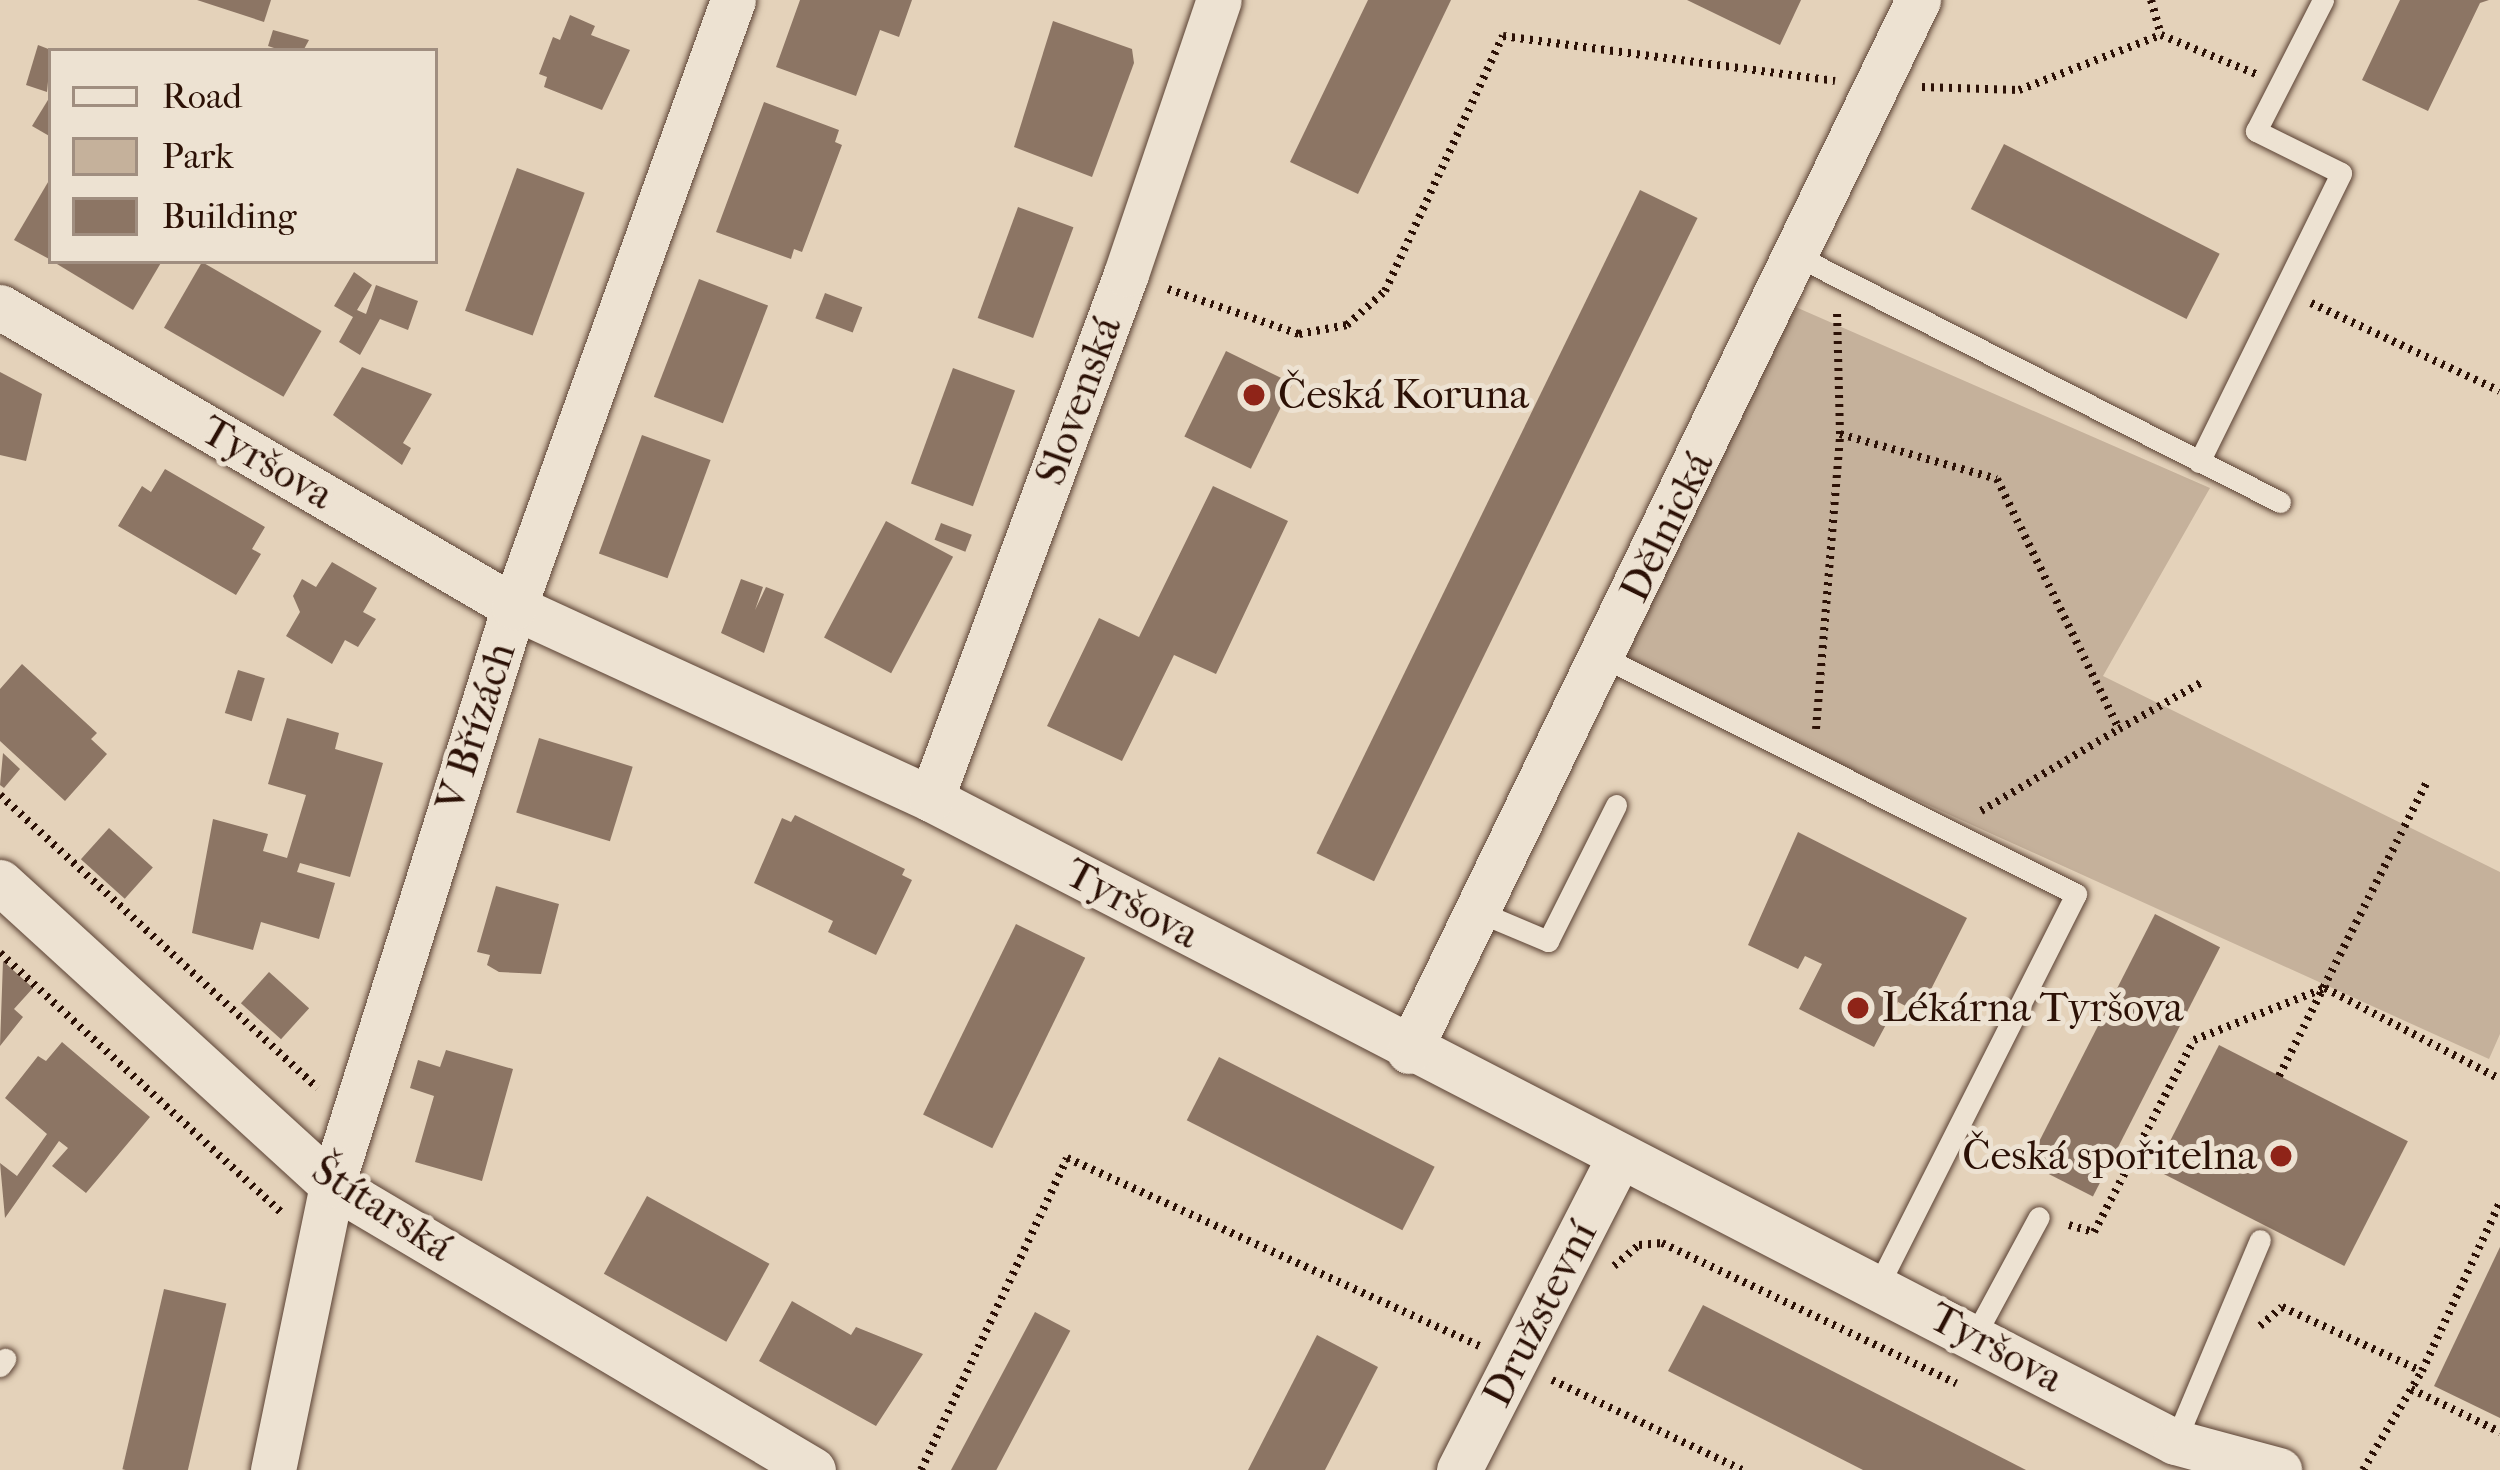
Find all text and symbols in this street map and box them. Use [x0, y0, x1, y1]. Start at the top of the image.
legend [48, 48, 438, 264]
text: Road [162, 75, 242, 117]
text: Park [162, 135, 234, 177]
text: Building [162, 195, 297, 237]
street label: Slovenská [1025, 310, 1133, 492]
place label: Česká Koruna [1278, 370, 1529, 420]
marker: Česká Koruna [1241, 382, 1267, 408]
street label: Tyršova [192, 405, 342, 521]
street label: Dělnická [1609, 444, 1725, 610]
street label: V Břízách [425, 636, 527, 818]
street label: Tyršova [1057, 848, 1207, 960]
place label: Lékárna Tyršova [1882, 983, 2184, 1033]
marker: Lékárna Tyršova [1845, 995, 1871, 1021]
place label: Česká spořitelna [1962, 1131, 2257, 1181]
marker: Česká spořitelna [2268, 1143, 2294, 1169]
street label: Štítarská [302, 1145, 462, 1273]
street label: Družstevní [1472, 1213, 1608, 1415]
street label: Tyršova [1921, 1292, 2071, 1404]

